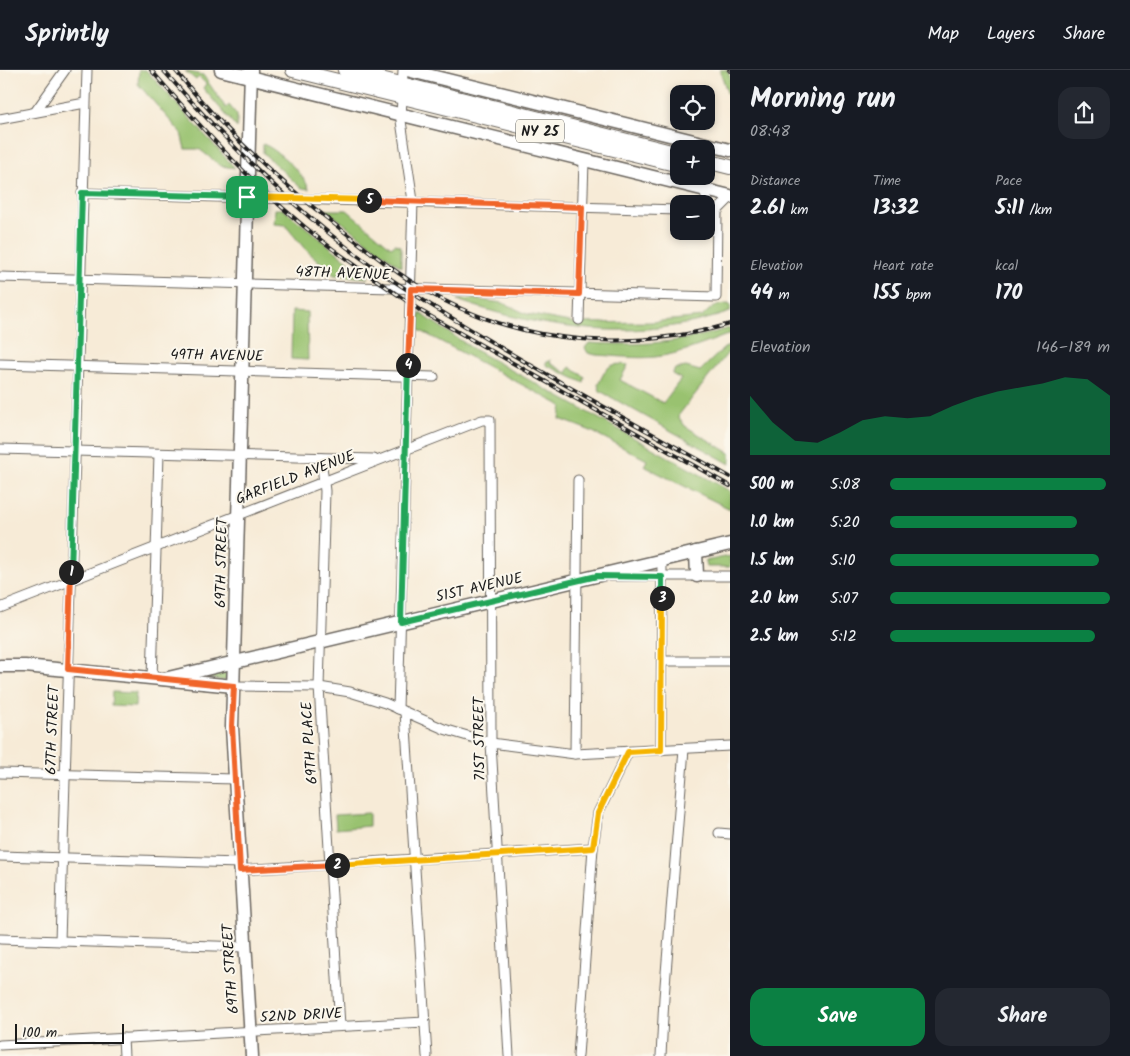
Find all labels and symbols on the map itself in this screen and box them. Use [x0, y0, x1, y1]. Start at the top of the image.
road number: NY 25 [516, 119, 564, 142]
pin [226, 176, 268, 218]
pin: 5 [356, 188, 382, 212]
street label: 48TH AVENUE [295, 260, 392, 288]
street label: 49TH AVENUE [170, 343, 265, 369]
pin: 4 [396, 352, 420, 378]
street label: GARFIELD AVENUE [232, 444, 360, 512]
street label: 69TH STREET [209, 516, 235, 608]
pin: 1 [58, 560, 84, 584]
street label: 51ST AVENUE [433, 566, 526, 610]
pin: 3 [650, 586, 674, 610]
street label: 67TH STREET [39, 683, 67, 775]
street label: 71ST STREET [467, 695, 493, 781]
street label: 69TH PLACE [295, 699, 325, 785]
pin: 2 [324, 852, 350, 878]
street label: 69TH STREET [216, 921, 246, 1015]
street label: 52ND DRIVE [259, 1002, 344, 1030]
scale bar [15, 1021, 124, 1044]

